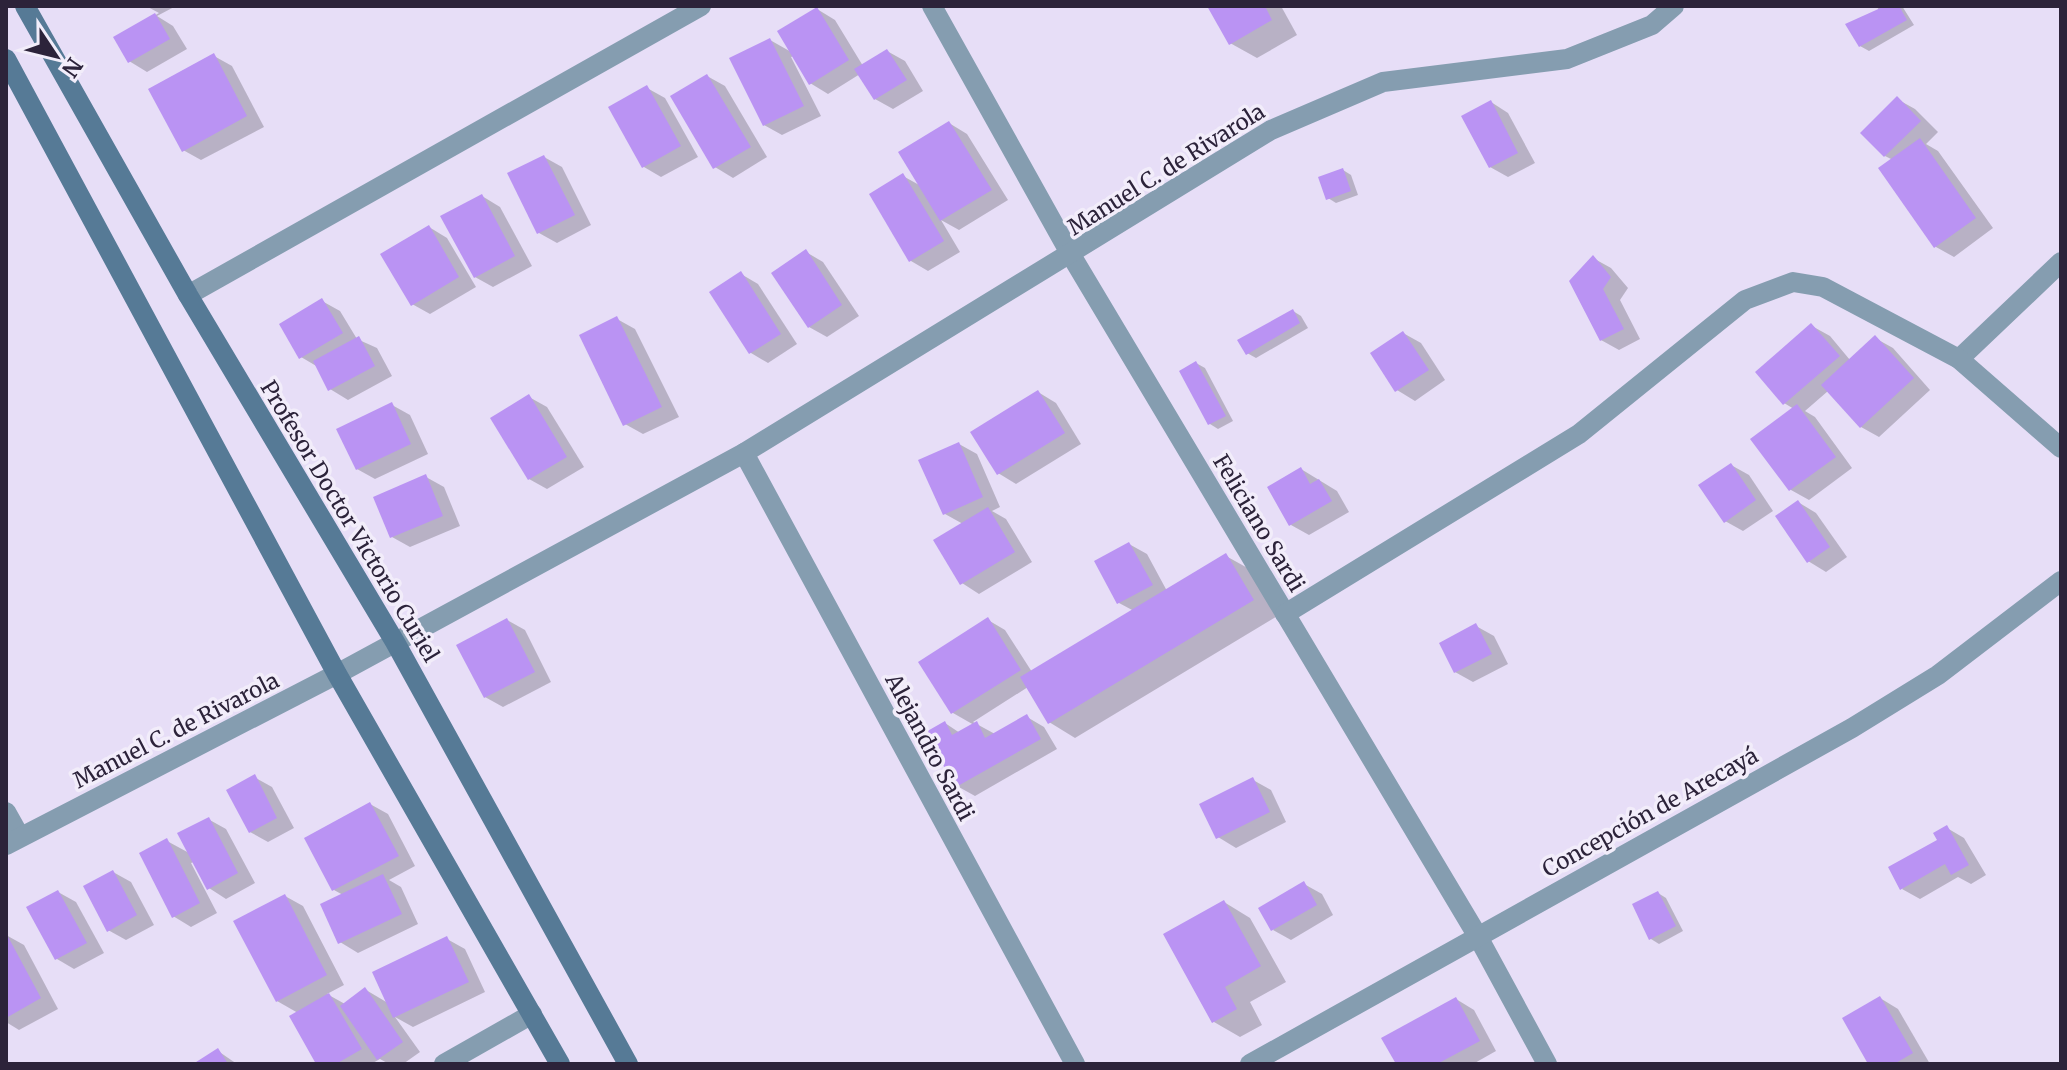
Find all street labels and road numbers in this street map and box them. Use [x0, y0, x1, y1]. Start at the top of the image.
street label: Manuel C. de Rivarola [1062, 97, 1270, 241]
street label: Profesor Doctor Victorio Curiel [255, 375, 445, 667]
street label: Feliciano Sardi [1207, 449, 1311, 597]
street label: Manuel C. de Rivarola [69, 666, 284, 794]
street label: Alejandro Sardi [879, 668, 981, 825]
street label: Concepción de Arecayá [1537, 741, 1763, 883]

